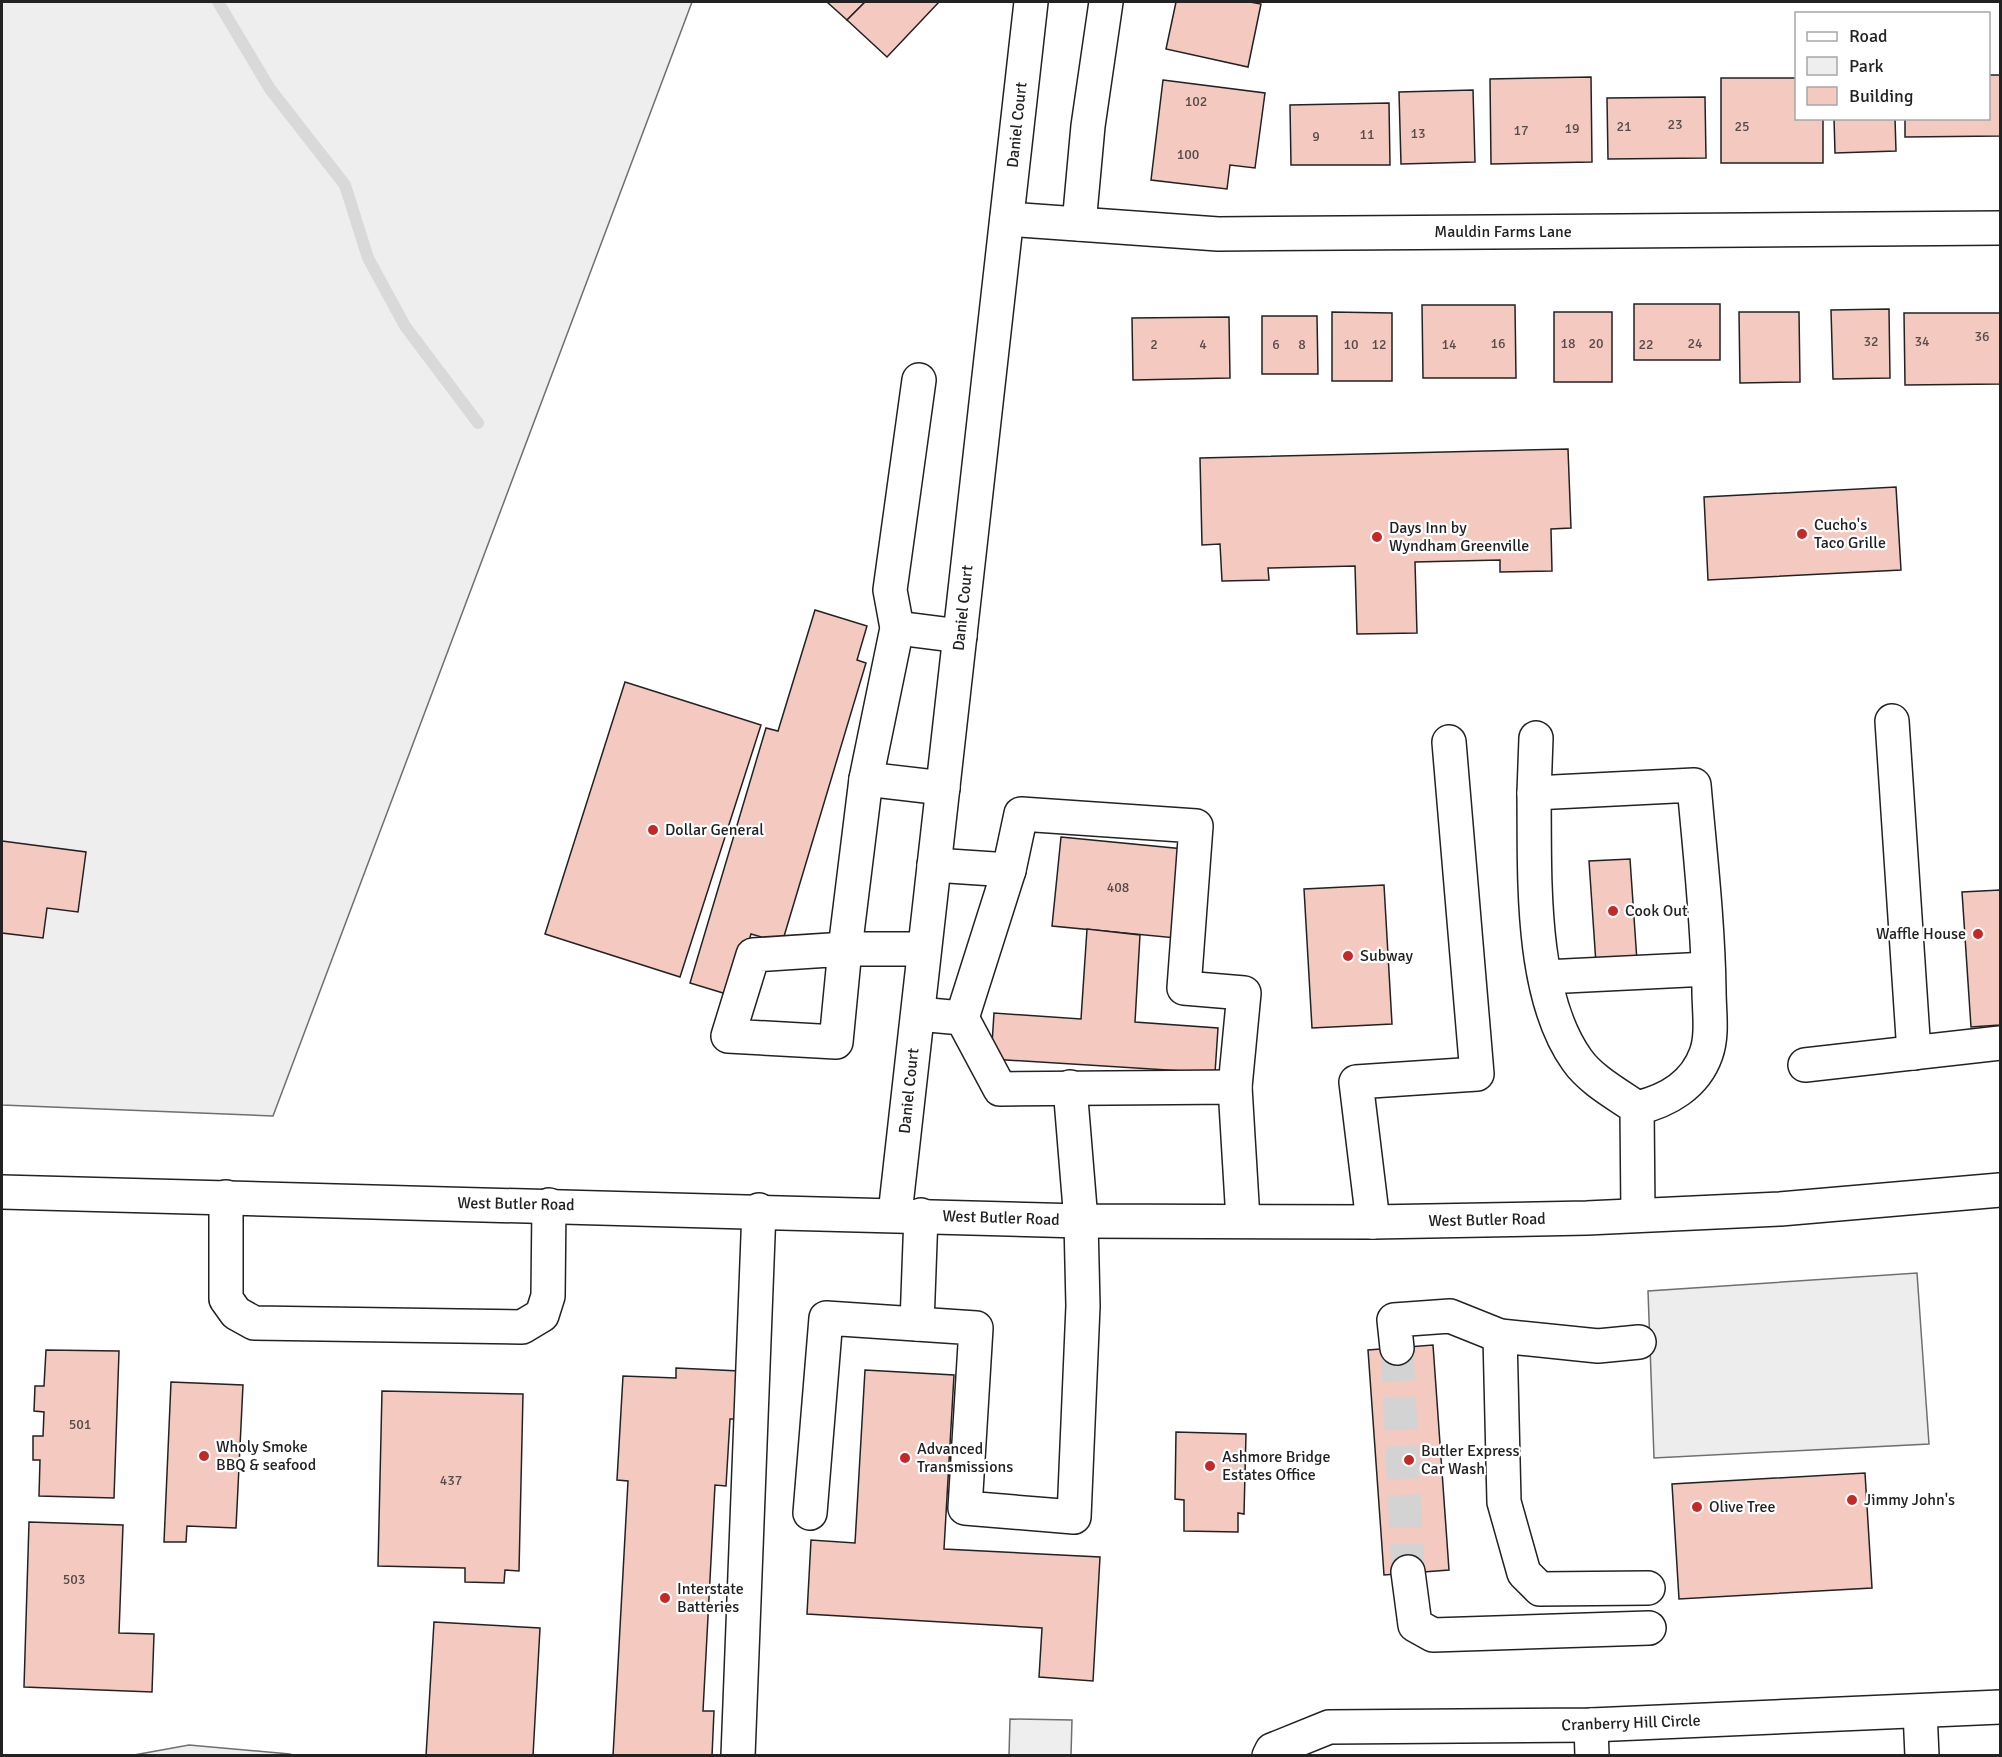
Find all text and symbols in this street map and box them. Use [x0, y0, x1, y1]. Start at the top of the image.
legend [1795, 12, 1990, 120]
text: Road [1849, 25, 1888, 47]
text: Park [1849, 55, 1884, 77]
street label: Daniel Court [1003, 81, 1031, 169]
text: Building [1849, 85, 1913, 107]
house number: 102 [1185, 93, 1207, 110]
house number: 23 [1667, 116, 1683, 133]
house number: 21 [1616, 118, 1632, 135]
house number: 25 [1734, 118, 1750, 135]
house number: 19 [1564, 120, 1580, 137]
house number: 17 [1513, 122, 1529, 139]
house number: 13 [1410, 125, 1426, 142]
house number: 11 [1359, 126, 1375, 143]
house number: 9 [1312, 128, 1320, 145]
house number: 100 [1177, 146, 1199, 163]
street label: Mauldin Farms Lane [1434, 222, 1572, 242]
house number: 36 [1974, 328, 1990, 345]
house number: 32 [1863, 333, 1879, 350]
house number: 34 [1914, 333, 1930, 350]
house number: 16 [1490, 335, 1506, 352]
house number: 18 [1560, 335, 1576, 352]
house number: 20 [1588, 335, 1604, 352]
house number: 24 [1687, 335, 1703, 352]
house number: 2 [1150, 336, 1158, 353]
house number: 4 [1199, 336, 1207, 353]
house number: 6 [1272, 336, 1280, 353]
house number: 8 [1298, 336, 1306, 353]
house number: 10 [1343, 336, 1359, 353]
house number: 12 [1371, 336, 1387, 353]
house number: 14 [1441, 336, 1457, 353]
house number: 22 [1638, 336, 1654, 353]
place label: Cucho's Taco Grille [1814, 515, 1886, 553]
place label: Days Inn by Wyndham Greenville [1389, 518, 1529, 556]
marker: Cucho's Taco Grille [1795, 527, 1809, 541]
marker: Days Inn by Wyndham Greenville [1370, 530, 1384, 544]
street label: Daniel Court [949, 564, 977, 652]
place label: Dollar General [665, 820, 764, 840]
marker: Dollar General [646, 823, 660, 837]
house number: 408 [1107, 879, 1129, 896]
place label: Cook Out [1625, 901, 1688, 921]
marker: Cook Out [1606, 904, 1620, 918]
place label: Waffle House [1876, 924, 1966, 944]
marker: Waffle House [1971, 927, 1985, 941]
place label: Subway [1360, 946, 1413, 966]
marker: Subway [1341, 949, 1355, 963]
street label: Daniel Court [895, 1047, 923, 1135]
street label: West Butler Road [457, 1193, 575, 1215]
street label: West Butler Road [942, 1206, 1060, 1230]
street label: West Butler Road [1428, 1209, 1546, 1231]
house number: 501 [69, 1416, 91, 1433]
place label: Wholy Smoke BBQ & seafood [216, 1437, 316, 1475]
place label: Advanced Transmissions [917, 1439, 1013, 1477]
place label: Butler Express Car Wash [1421, 1441, 1519, 1479]
place label: Ashmore Bridge Estates Office [1222, 1447, 1331, 1485]
marker: Wholy Smoke BBQ & seafood [197, 1449, 211, 1463]
marker: Advanced Transmissions [898, 1451, 912, 1465]
marker: Butler Express Car Wash [1402, 1453, 1416, 1467]
marker: Ashmore Bridge Estates Office [1203, 1459, 1217, 1473]
house number: 437 [440, 1472, 462, 1489]
place label: Jimmy John's [1864, 1490, 1955, 1510]
marker: Jimmy John's [1845, 1493, 1859, 1507]
place label: Olive Tree [1709, 1497, 1776, 1517]
marker: Olive Tree [1690, 1500, 1704, 1514]
house number: 503 [63, 1571, 85, 1588]
place label: Interstate Batteries [677, 1579, 744, 1617]
marker: Interstate Batteries [658, 1591, 672, 1605]
street label: Cranberry Hill Circle [1561, 1711, 1701, 1735]

